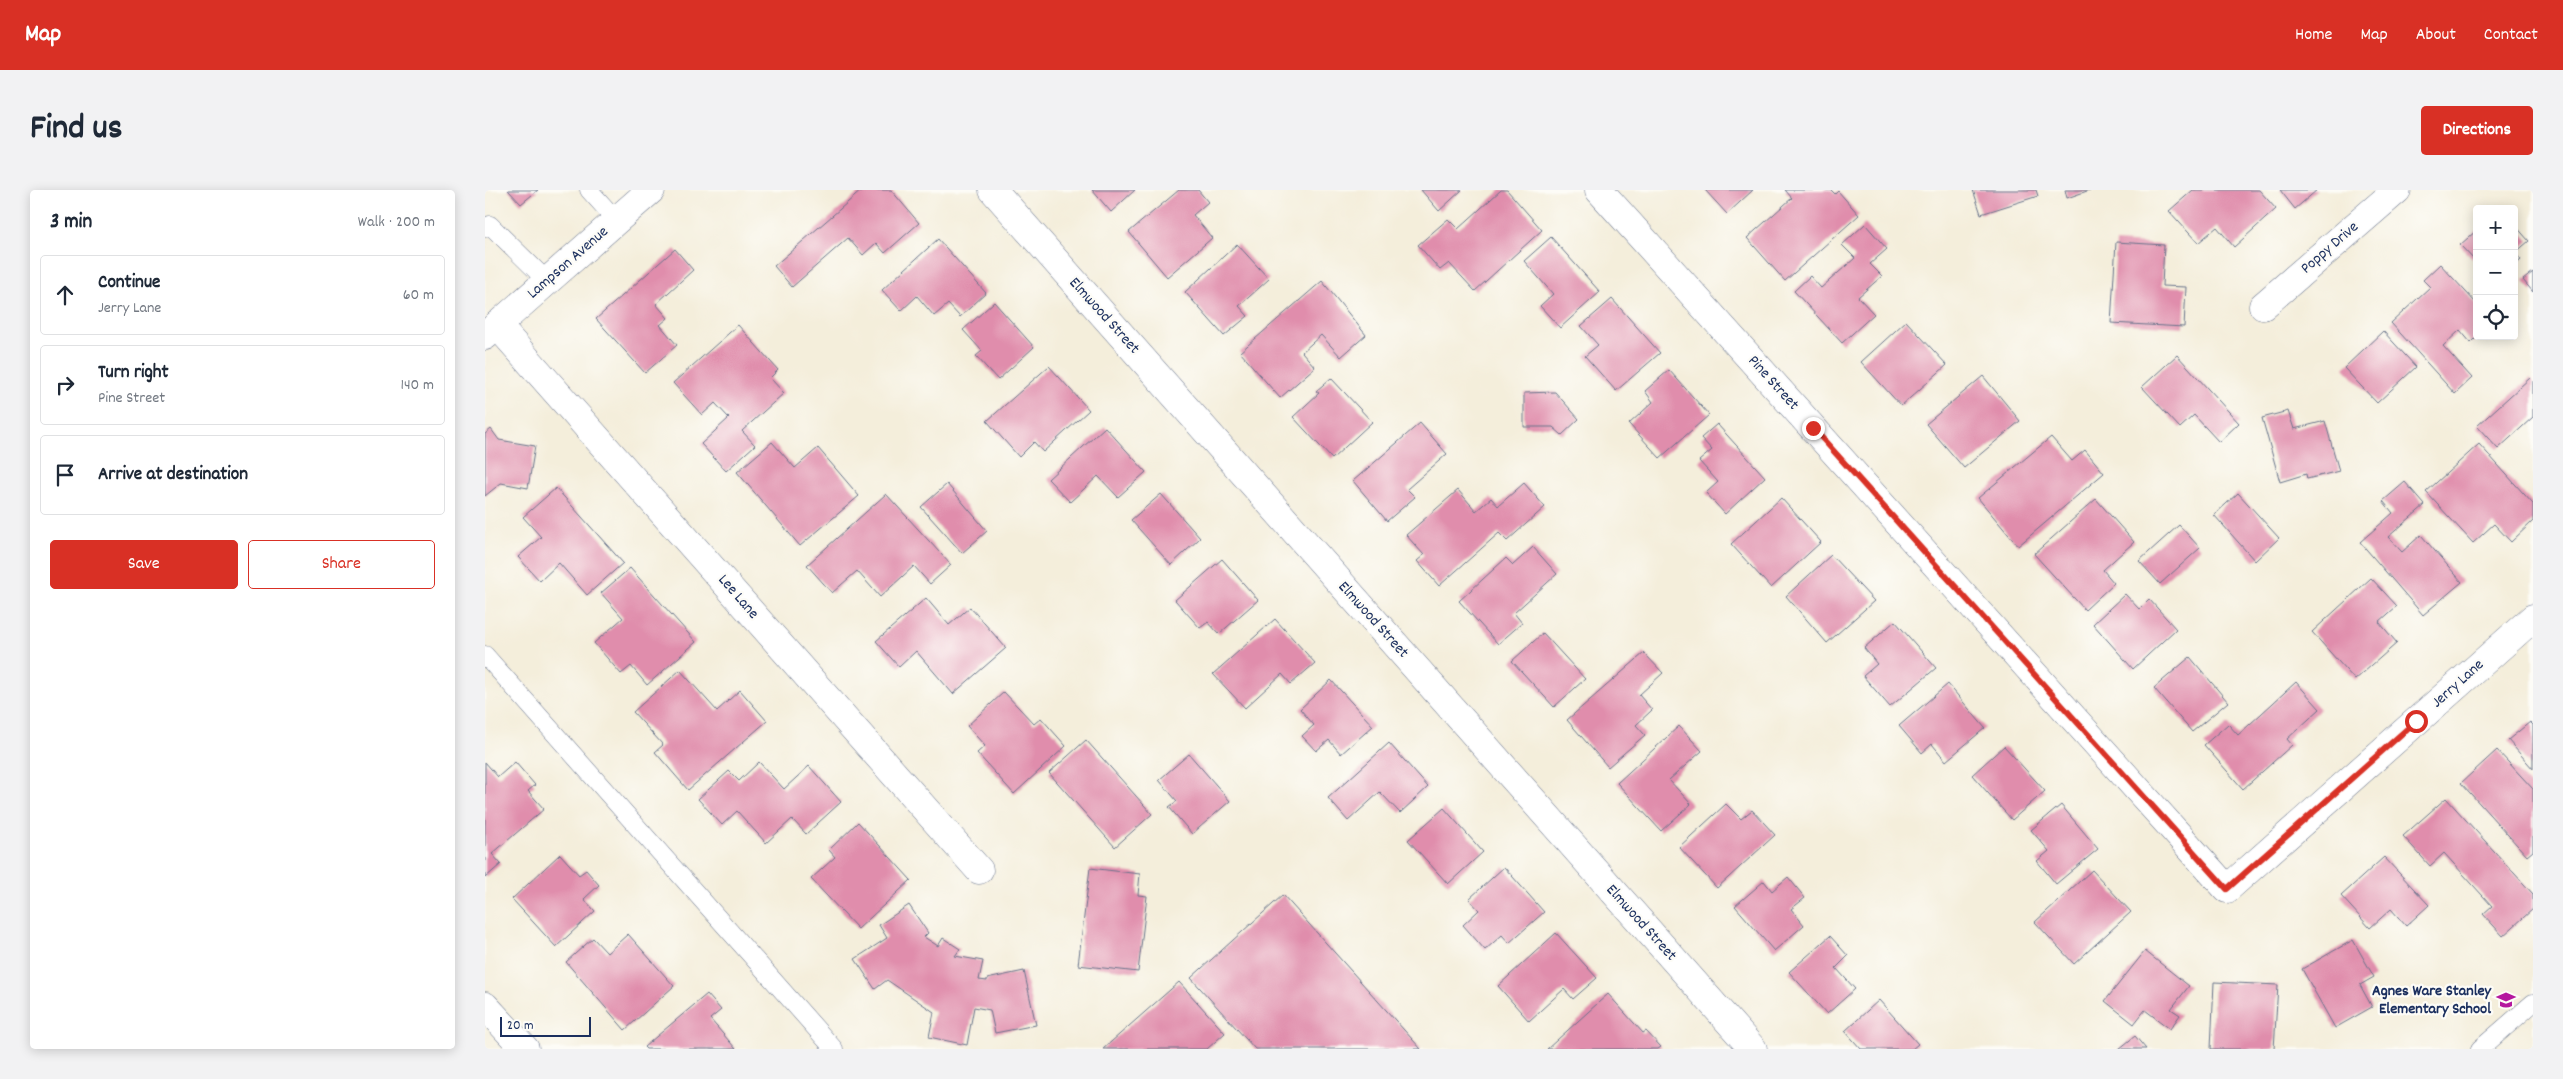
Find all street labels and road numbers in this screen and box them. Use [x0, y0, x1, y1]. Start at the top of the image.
street label: Poppy Drive [2296, 216, 2364, 280]
street label: Lampson Avenue [522, 221, 614, 305]
street label: Elmwood Street [1063, 272, 1145, 360]
street label: Pine Street [1742, 350, 1804, 416]
street label: Lee Lane [712, 570, 764, 624]
street label: Elmwood Street [1332, 576, 1414, 664]
street label: Jerry Lane [2427, 654, 2489, 714]
street label: Elmwood Street [1600, 879, 1682, 967]

